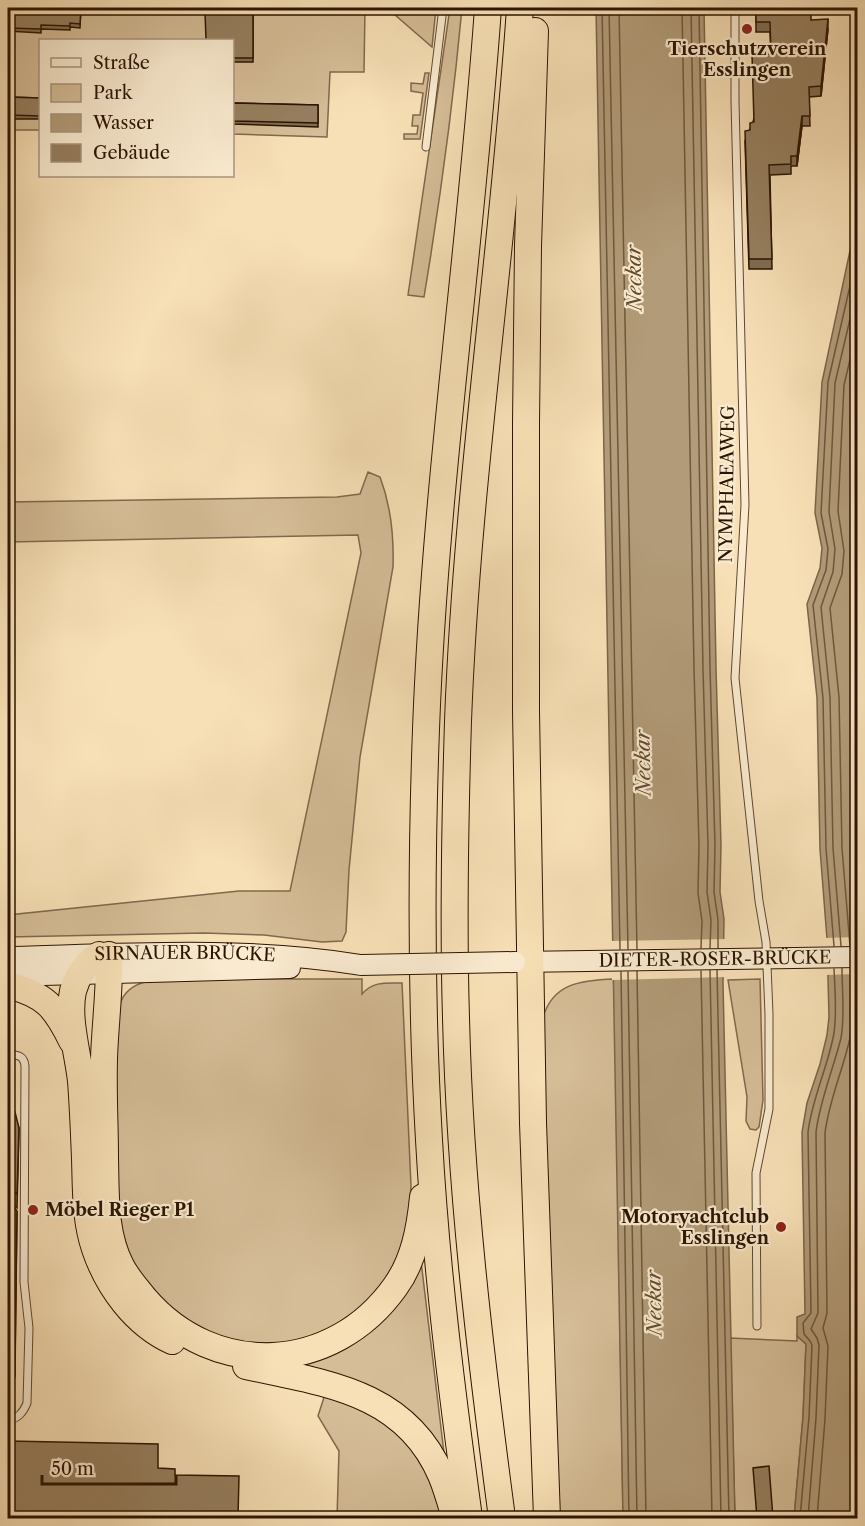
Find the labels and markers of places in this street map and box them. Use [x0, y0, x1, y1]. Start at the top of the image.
marker: Tierschutzverein Esslingen [740, 22, 754, 36]
place label: Tierschutzverein Esslingen [668, 38, 827, 81]
place label: Möbel Rieger P1 [45, 1199, 194, 1221]
marker: Möbel Rieger P1 [26, 1203, 40, 1217]
place label: Motoryachtclub Esslingen [621, 1206, 770, 1249]
marker: Motoryachtclub Esslingen [774, 1220, 788, 1234]

